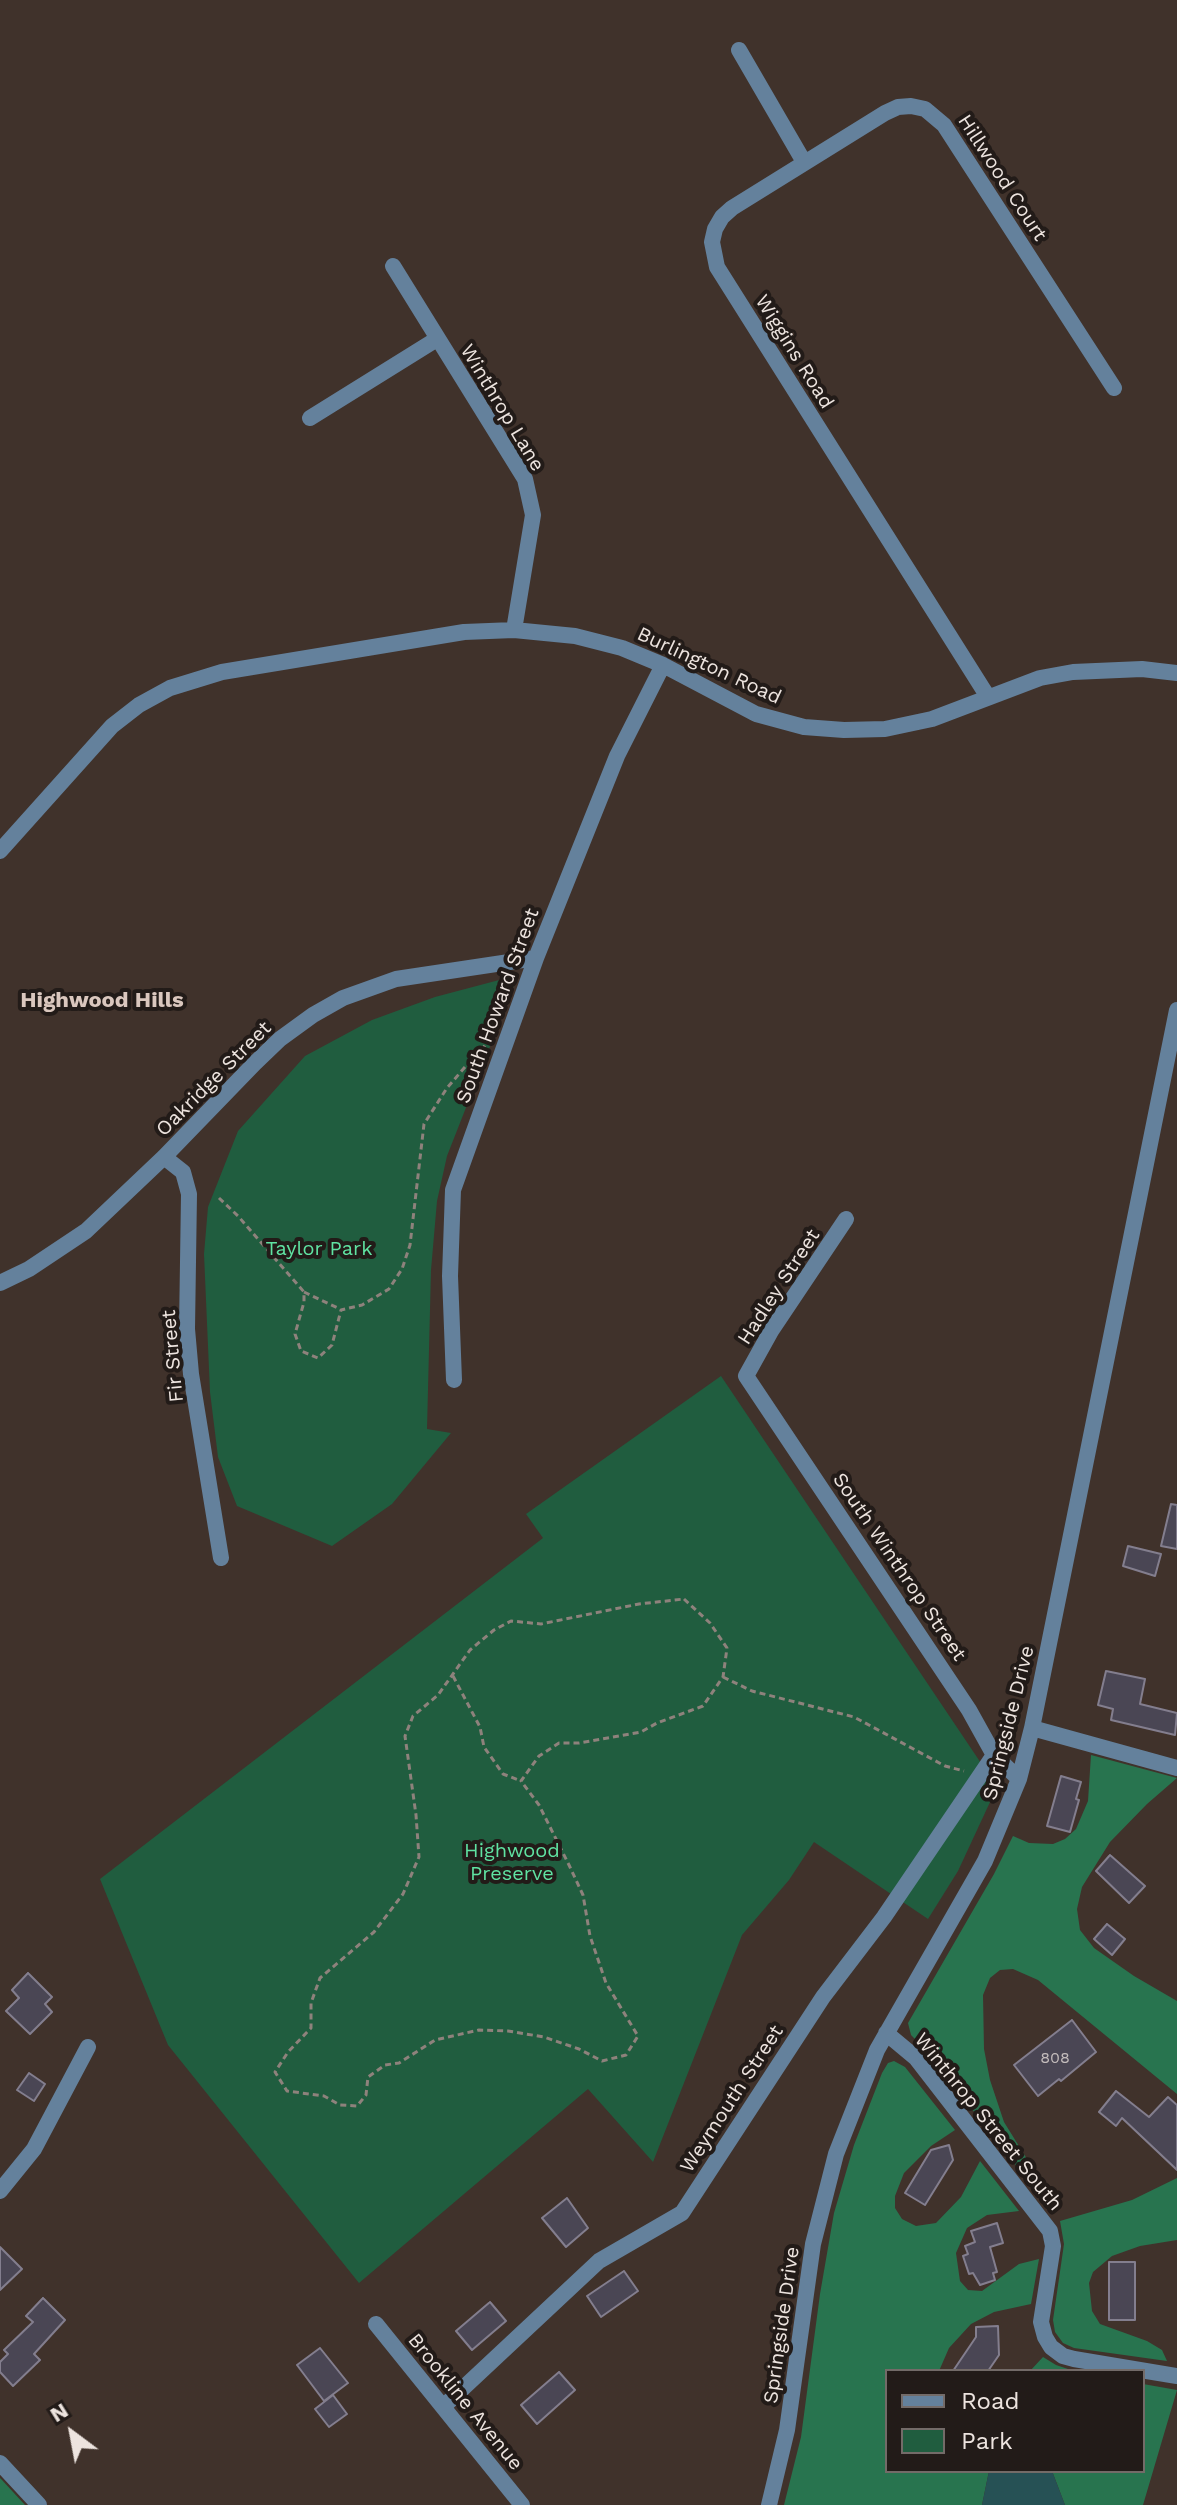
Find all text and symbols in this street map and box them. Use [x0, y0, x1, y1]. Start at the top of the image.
street label: Hillwood Court [952, 110, 1052, 246]
street label: Wiggins Road [749, 291, 839, 413]
street label: Winthrop Lane [455, 340, 549, 476]
street label: Burlington Road [633, 622, 785, 710]
street label: South Howard Street [451, 905, 545, 1107]
district label: Highwood Hills [20, 988, 184, 1014]
street label: Oakridge Street [151, 1016, 277, 1142]
street label: Hadley Street [733, 1225, 825, 1349]
park label: Taylor Park [265, 1237, 373, 1261]
street label: Fir Street [157, 1309, 189, 1403]
street label: South Winthrop Street [827, 1468, 971, 1666]
street label: Springside Drive [978, 1643, 1040, 1803]
park label: Highwood Preserve [464, 1839, 560, 1886]
street label: Weymouth Street [675, 2021, 789, 2177]
street label: Winthrop Street South [909, 2028, 1067, 2216]
house number: 808 [1040, 2048, 1070, 2068]
street label: Springside Drive [759, 2245, 805, 2405]
street label: Brookline Avenue [402, 2329, 528, 2475]
legend [885, 2369, 1145, 2473]
text: Road [961, 2387, 1020, 2415]
north arrow [32, 2393, 112, 2473]
text: N [45, 2397, 73, 2427]
text: Park [961, 2427, 1013, 2455]

